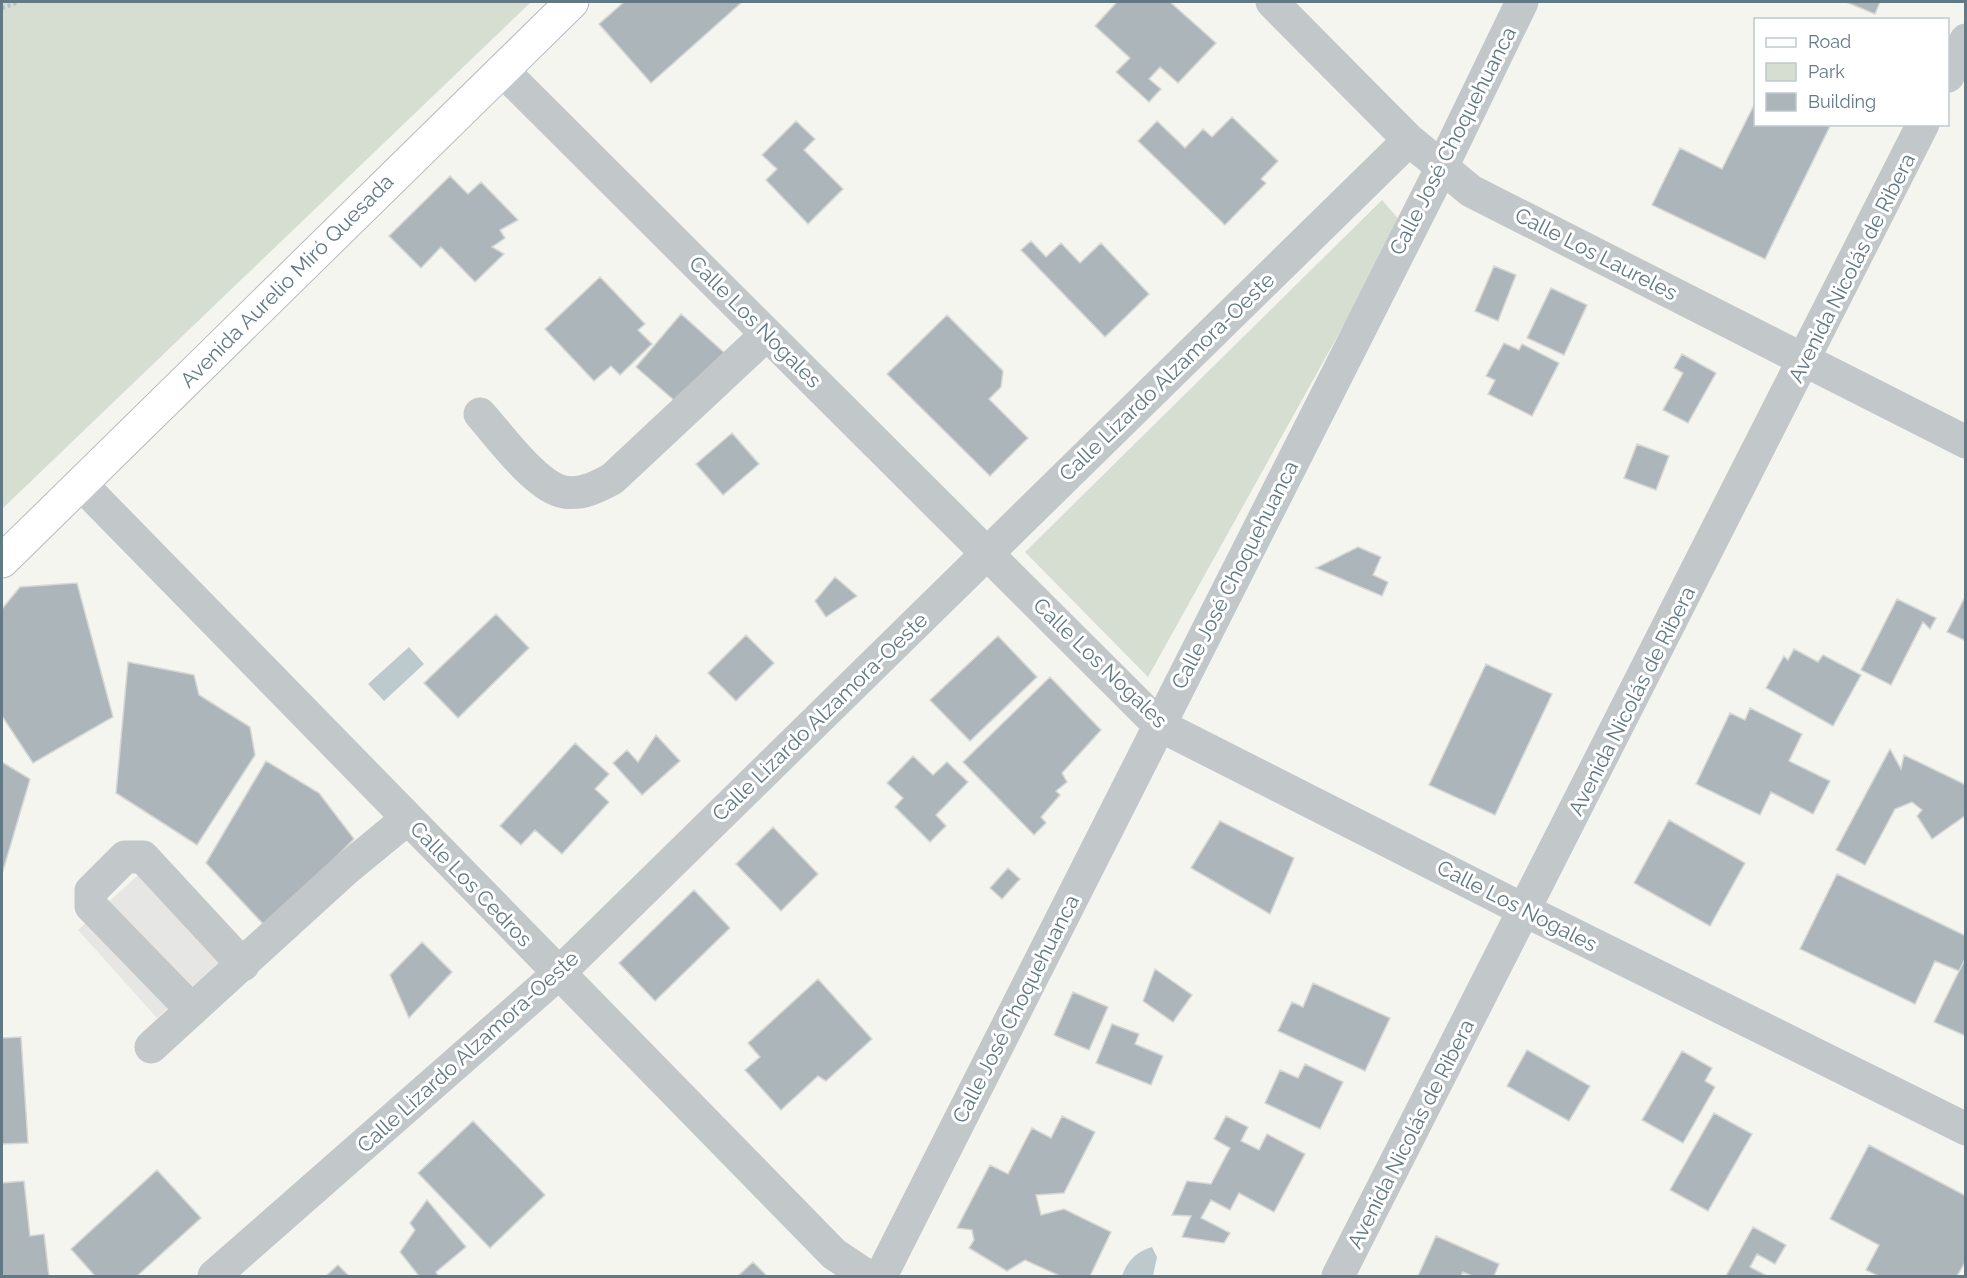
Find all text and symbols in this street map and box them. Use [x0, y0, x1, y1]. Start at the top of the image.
legend [1754, 18, 1949, 126]
street label: Calle José Choquehuanca [1384, 22, 1521, 259]
text: Road [1808, 31, 1851, 52]
text: Park [1808, 61, 1845, 82]
text: Building [1808, 91, 1876, 112]
street label: Avenida Nicolás de Ribera [1783, 149, 1920, 386]
street label: Avenida Aurelio Miró Quesada [175, 169, 398, 392]
street label: Calle Los Laureles [1511, 202, 1682, 305]
street label: Calle Los Nogales [684, 251, 826, 393]
street label: Calle Lizardo Alzamora-Oeste [1054, 267, 1279, 486]
street label: Calle José Choquehuanca [1166, 456, 1303, 693]
street label: Avenida Nicolás de Ribera [1563, 582, 1700, 819]
street label: Calle Los Nogales [1028, 592, 1172, 733]
street label: Calle Lizardo Alzamora-Oeste [707, 607, 932, 826]
street label: Calle Los Cedros [405, 816, 537, 951]
street label: Calle Los Nogales [1433, 854, 1601, 957]
street label: Calle José Choquehuanca [947, 890, 1084, 1127]
street label: Calle Lizardo Alzamora-Oeste [352, 946, 584, 1158]
street label: Avenida Nicolás de Ribera [1342, 1015, 1479, 1252]

